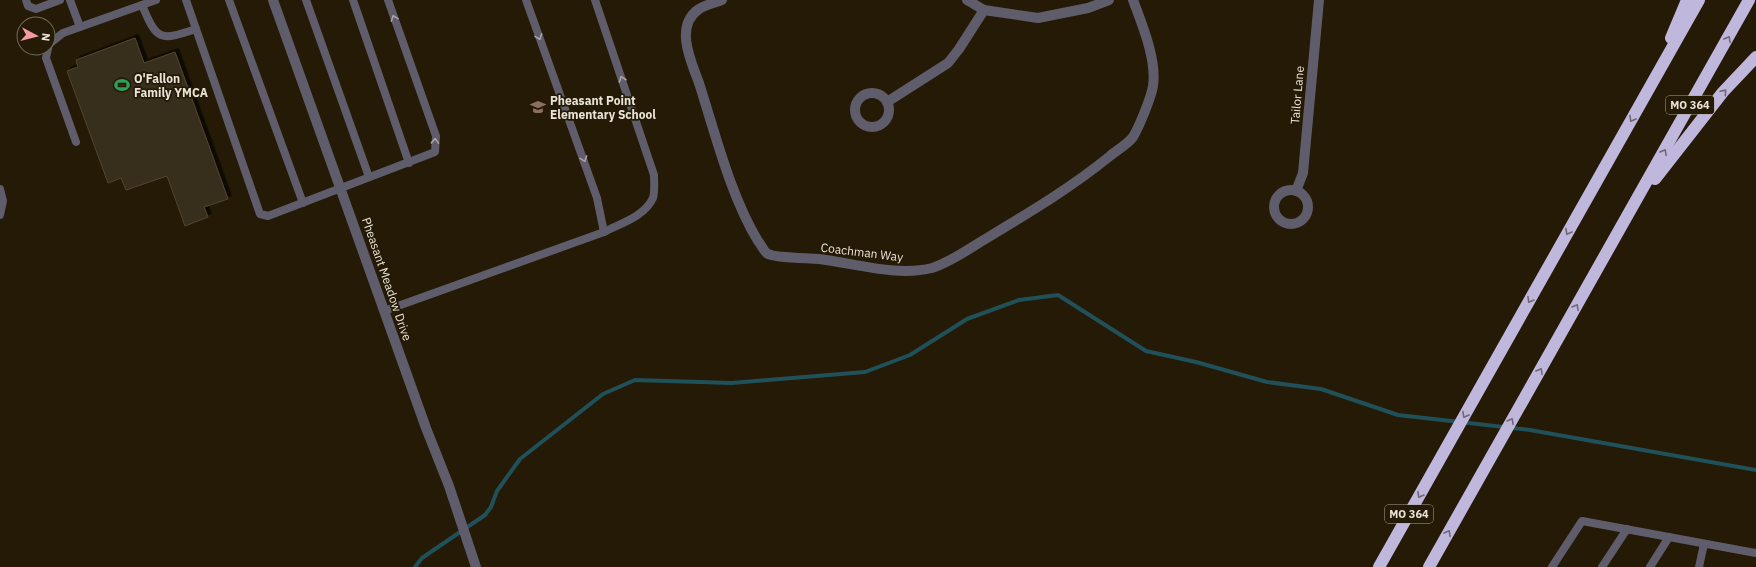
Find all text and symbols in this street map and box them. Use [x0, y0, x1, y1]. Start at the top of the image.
one-way arrow [391, 15, 399, 22]
north arrow [16, 16, 56, 56]
text: N [38, 32, 53, 42]
one-way arrow [535, 33, 543, 40]
one-way arrow [1723, 36, 1730, 43]
street label: Tailor Lane [1287, 65, 1307, 125]
place label: O'Fallon Family YMCA [134, 71, 208, 100]
sports icon: O'Fallon Family YMCA [113, 76, 131, 94]
one-way arrow [618, 76, 627, 83]
one-way arrow [1719, 89, 1726, 96]
place label: Pheasant Point Elementary School [550, 93, 656, 122]
road number: MO 364 [1666, 96, 1714, 114]
school or university icon: Pheasant Point Elementary School [529, 98, 547, 116]
one-way arrow [1629, 115, 1637, 122]
one-way arrow [431, 138, 440, 144]
one-way arrow [1659, 149, 1666, 156]
one-way arrow [579, 155, 587, 162]
street label: Pheasant Meadow Drive [359, 215, 415, 343]
one-way arrow [1566, 228, 1573, 235]
street label: Coachman Way [820, 240, 904, 264]
one-way arrow [1528, 296, 1535, 303]
one-way arrow [1571, 304, 1578, 312]
one-way arrow [1536, 368, 1543, 375]
one-way arrow [1463, 411, 1470, 418]
one-way arrow [1507, 418, 1514, 425]
one-way arrow [1418, 491, 1425, 498]
road number: MO 364 [1385, 505, 1433, 523]
one-way arrow [1444, 530, 1451, 537]

